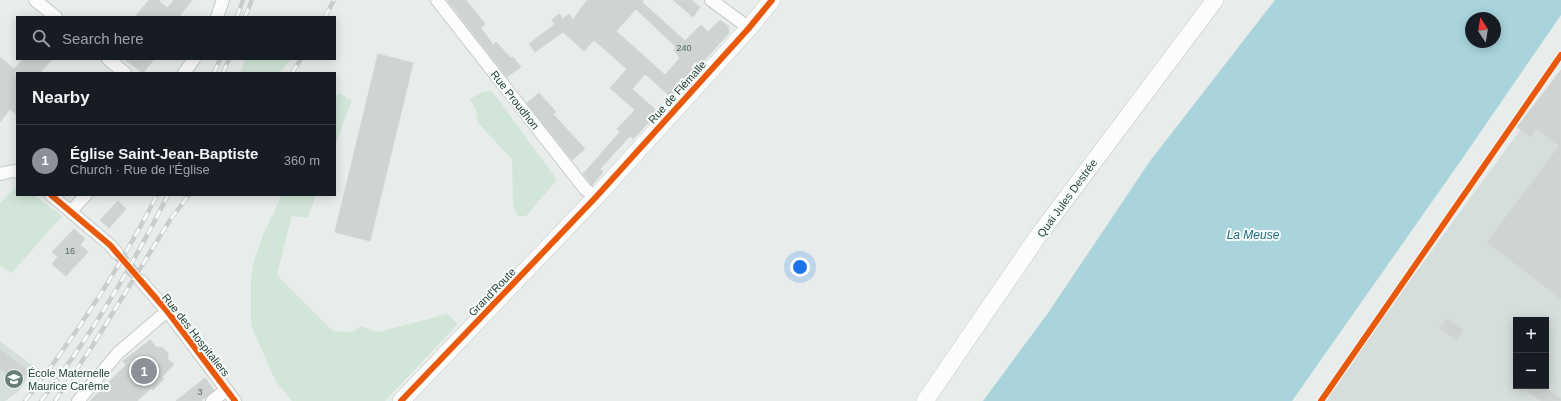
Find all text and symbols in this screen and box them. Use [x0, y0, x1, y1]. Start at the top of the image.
north arrow [1465, 12, 1501, 48]
search box [16, 16, 336, 60]
icon: search [30, 27, 52, 49]
text: Search here [62, 30, 144, 47]
house number: 240 [676, 43, 692, 53]
street label: Rue de Flémalle [646, 58, 708, 126]
street label: Rue Proudhon [488, 68, 542, 132]
text: Nearby [32, 88, 90, 107]
text: Église Saint-Jean-Baptiste [70, 145, 258, 162]
text: 1 [41, 153, 49, 168]
text: 360 m [284, 153, 320, 168]
street label: Quai Jules Destrée [1035, 157, 1099, 239]
text: Church · Rue de l'Église [70, 162, 210, 177]
water label: La Meuse [1227, 228, 1280, 242]
house number: 16 [65, 246, 75, 256]
your location [790, 257, 810, 277]
street label: Grand'Route [466, 266, 518, 318]
street label: Rue des Hospitaliers [160, 291, 232, 379]
map controls [1513, 317, 1549, 389]
button: + [1513, 317, 1549, 353]
button: − [1513, 353, 1549, 389]
pin: 1 [131, 356, 157, 386]
place label: École Maternelle Maurice Carême [28, 367, 110, 392]
school or university icon: École Maternelle Maurice Carême [3, 368, 25, 390]
house number: 3 [197, 387, 203, 397]

